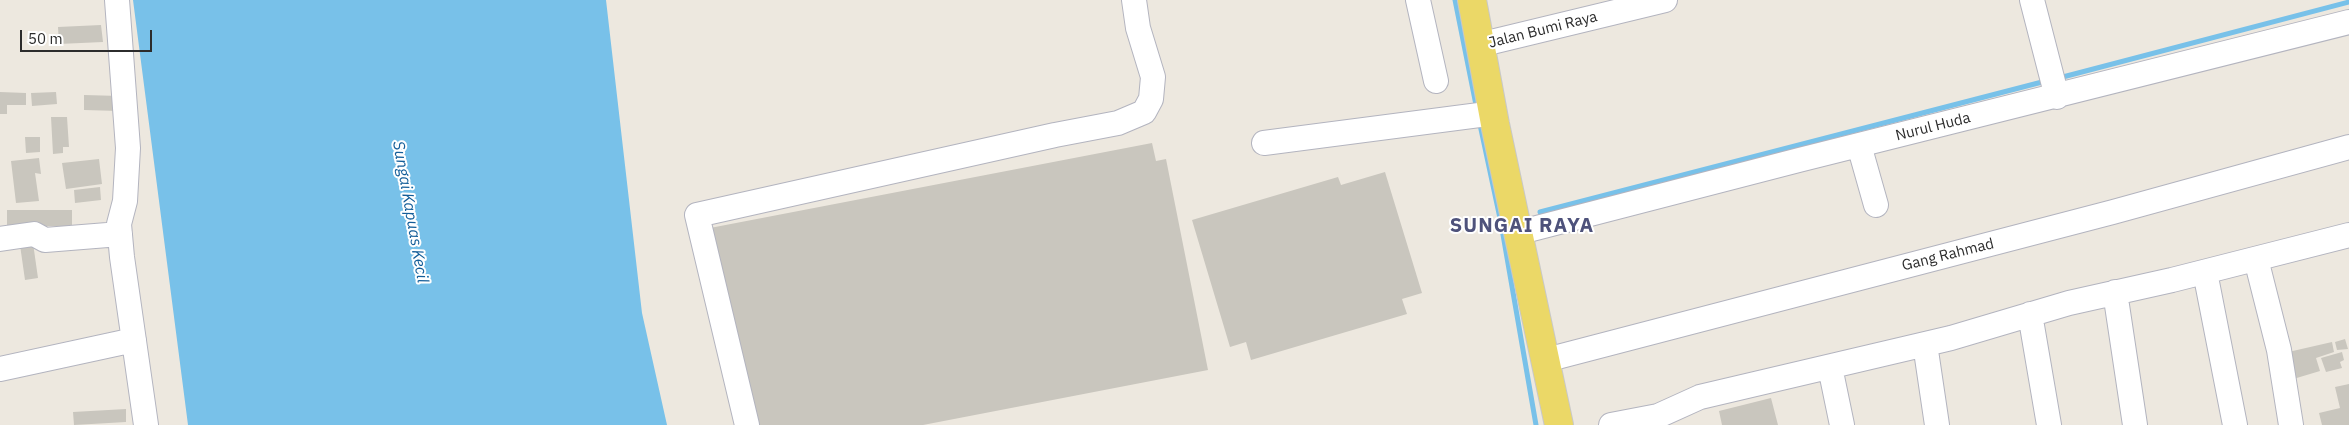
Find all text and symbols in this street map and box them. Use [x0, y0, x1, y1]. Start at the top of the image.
street label: Jalan Bumi Raya [1487, 8, 1599, 52]
scale bar [22, 20, 155, 52]
text: 50 m [28, 29, 63, 48]
street label: Nurul Huda [1894, 109, 1972, 145]
water label: Sungai Kapuas Kecil [388, 140, 432, 284]
district label: SUNGAI RAYA [1448, 214, 1596, 238]
street label: Gang Rahmad [1900, 235, 1996, 275]

